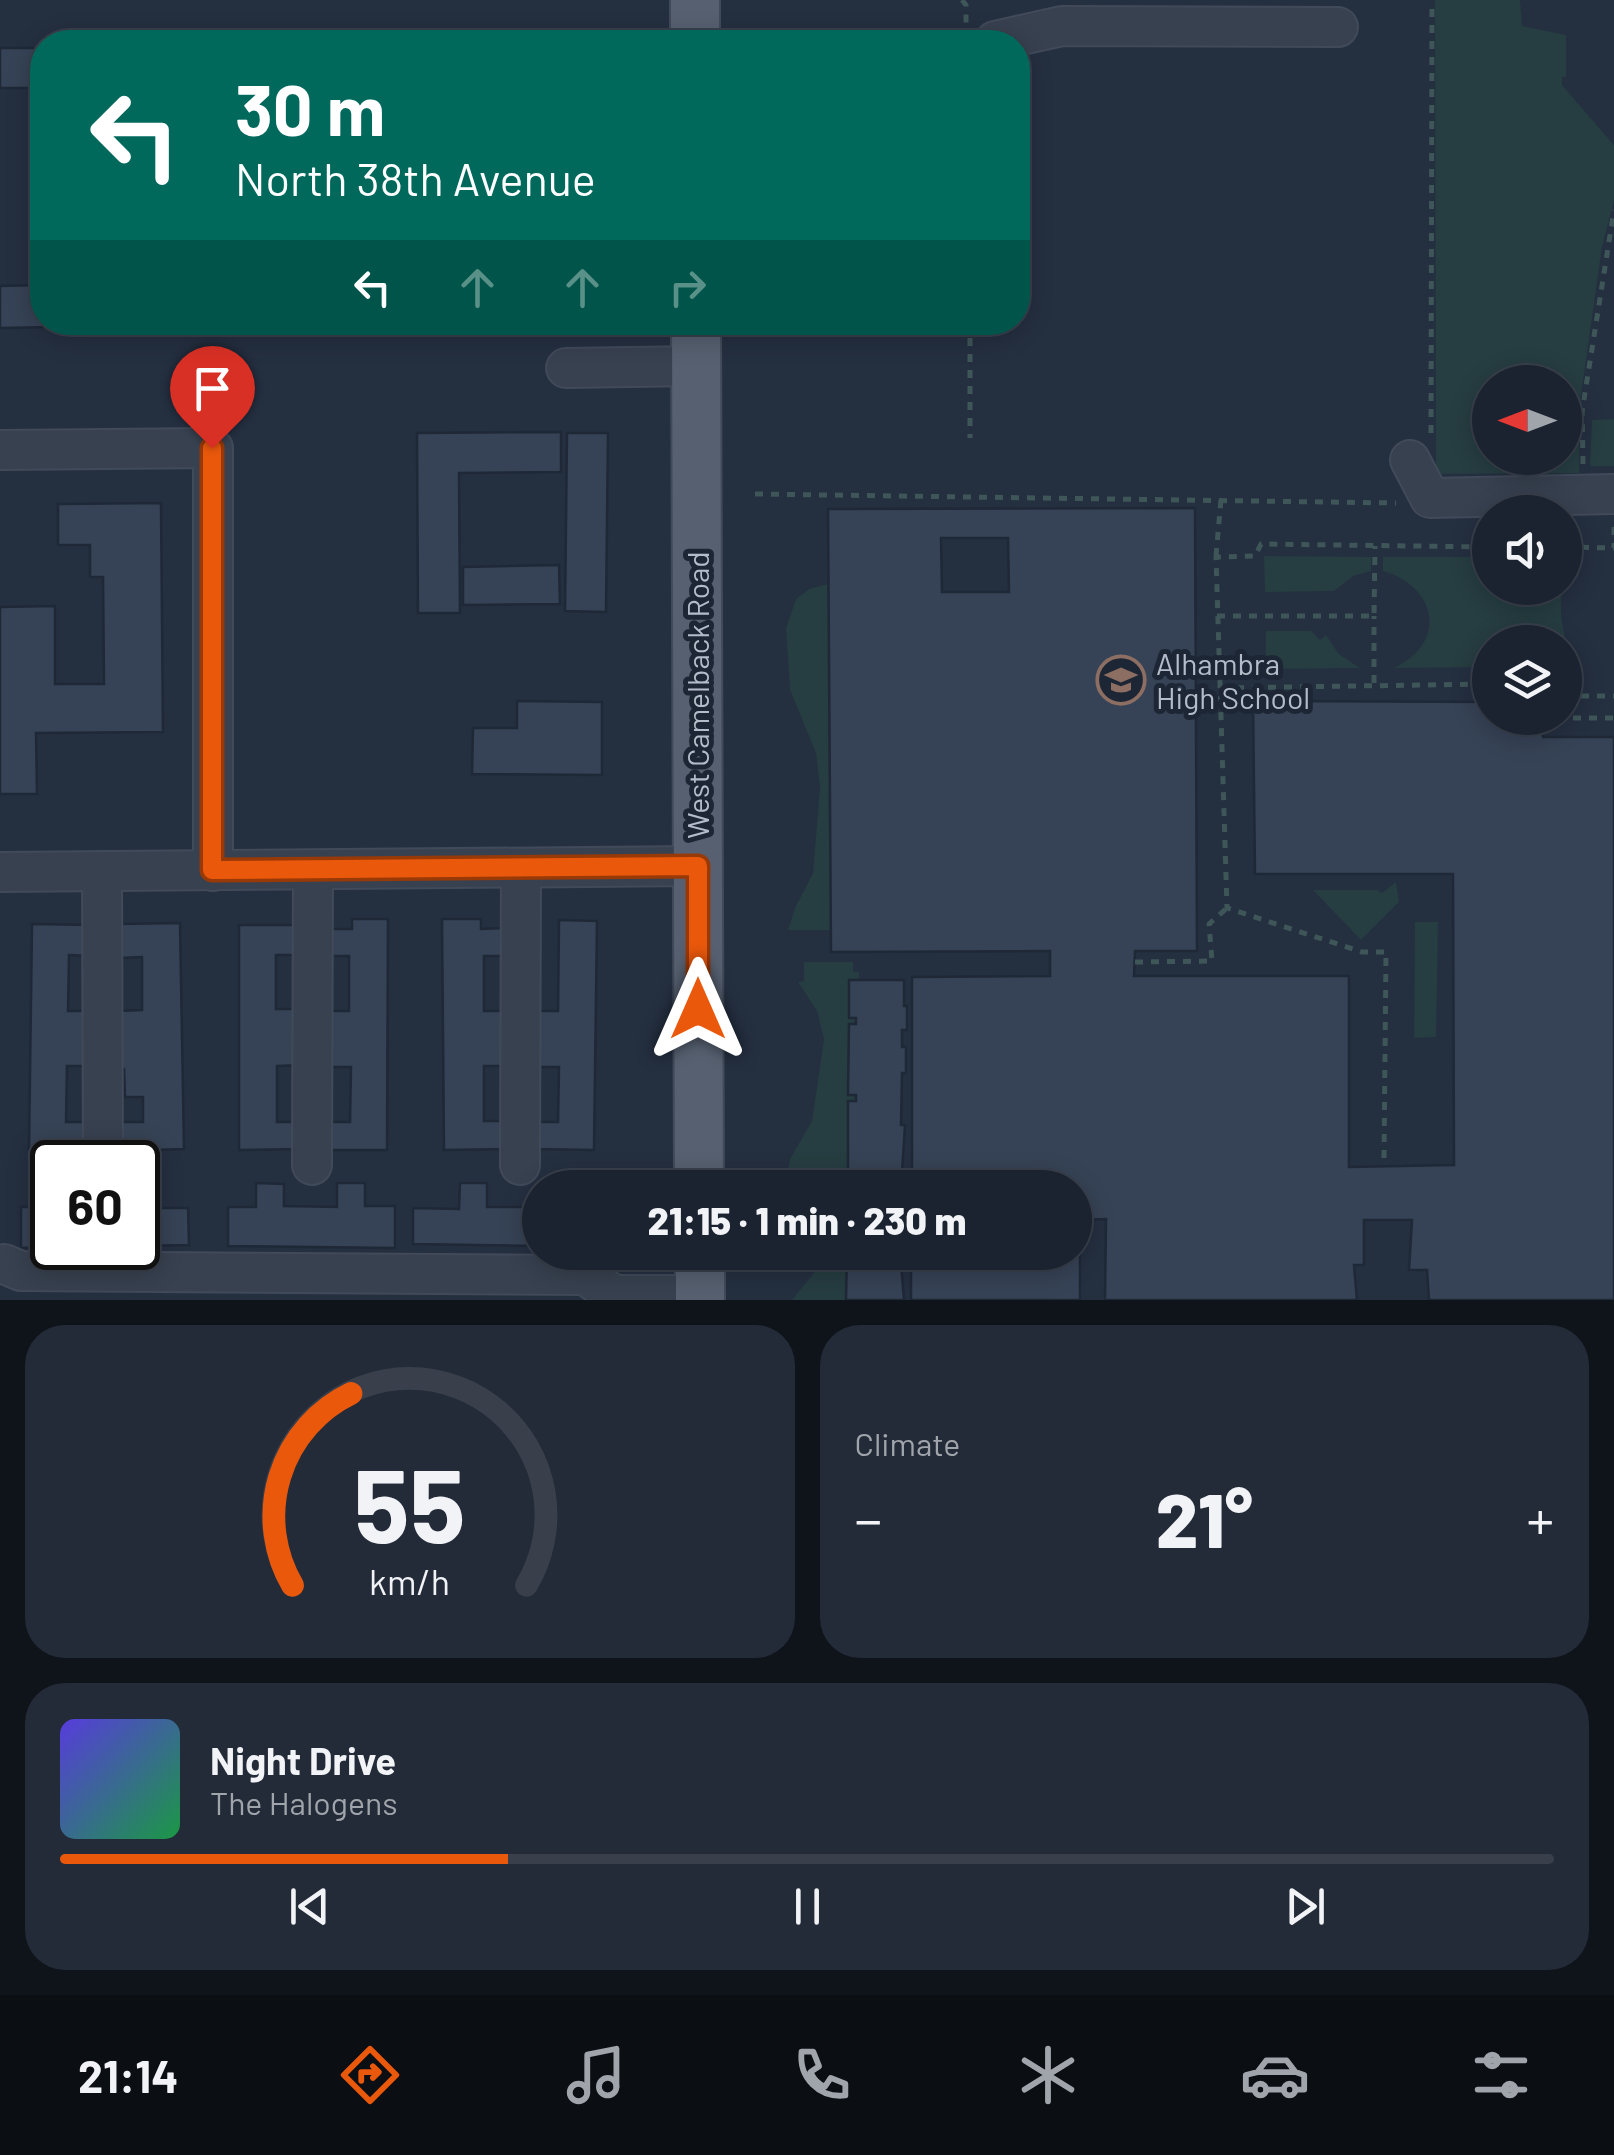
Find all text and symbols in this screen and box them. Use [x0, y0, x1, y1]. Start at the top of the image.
text: 30 m [235, 66, 385, 150]
icon: left [70, 70, 200, 200]
text: North 38th Avenue [235, 151, 596, 205]
icon: left [345, 260, 400, 315]
icon: ahead [450, 260, 505, 315]
icon: ahead [555, 260, 610, 315]
icon: right [660, 260, 715, 315]
pin [170, 346, 255, 449]
icon: arrive [185, 361, 240, 416]
north arrow [1472, 365, 1582, 475]
map controls [1472, 365, 1582, 735]
button: sound [1472, 495, 1582, 605]
street label: West Camelback Road [679, 551, 715, 839]
button: layers [1472, 625, 1582, 735]
place label: Alhambra High School [1156, 645, 1310, 715]
school or university icon: Alhambra High School [1095, 654, 1147, 706]
position arrow [646, 957, 750, 1061]
speed limit sign: 60 [30, 1140, 160, 1270]
text: 21:15 · 1 min · 230 m [648, 1197, 966, 1243]
text: Climate [855, 1424, 960, 1462]
text: 55 [354, 1439, 466, 1564]
text: 21° [1156, 1473, 1253, 1563]
text: − [855, 1485, 882, 1551]
text: + [1526, 1485, 1554, 1551]
text: km/h [369, 1559, 450, 1602]
text: Night Drive [210, 1737, 396, 1783]
text: The Halogens [210, 1783, 398, 1821]
icon: previous [282, 1879, 337, 1934]
icon: pause [780, 1879, 835, 1934]
icon: next [1278, 1879, 1333, 1934]
icon: directions [335, 2040, 405, 2110]
icon: music [561, 2040, 631, 2110]
icon: phone [787, 2040, 857, 2110]
icon: climate [1013, 2040, 1083, 2110]
icon: car [1240, 2040, 1310, 2110]
icon: filters [1466, 2040, 1536, 2110]
text: 21:14 [78, 2048, 179, 2102]

